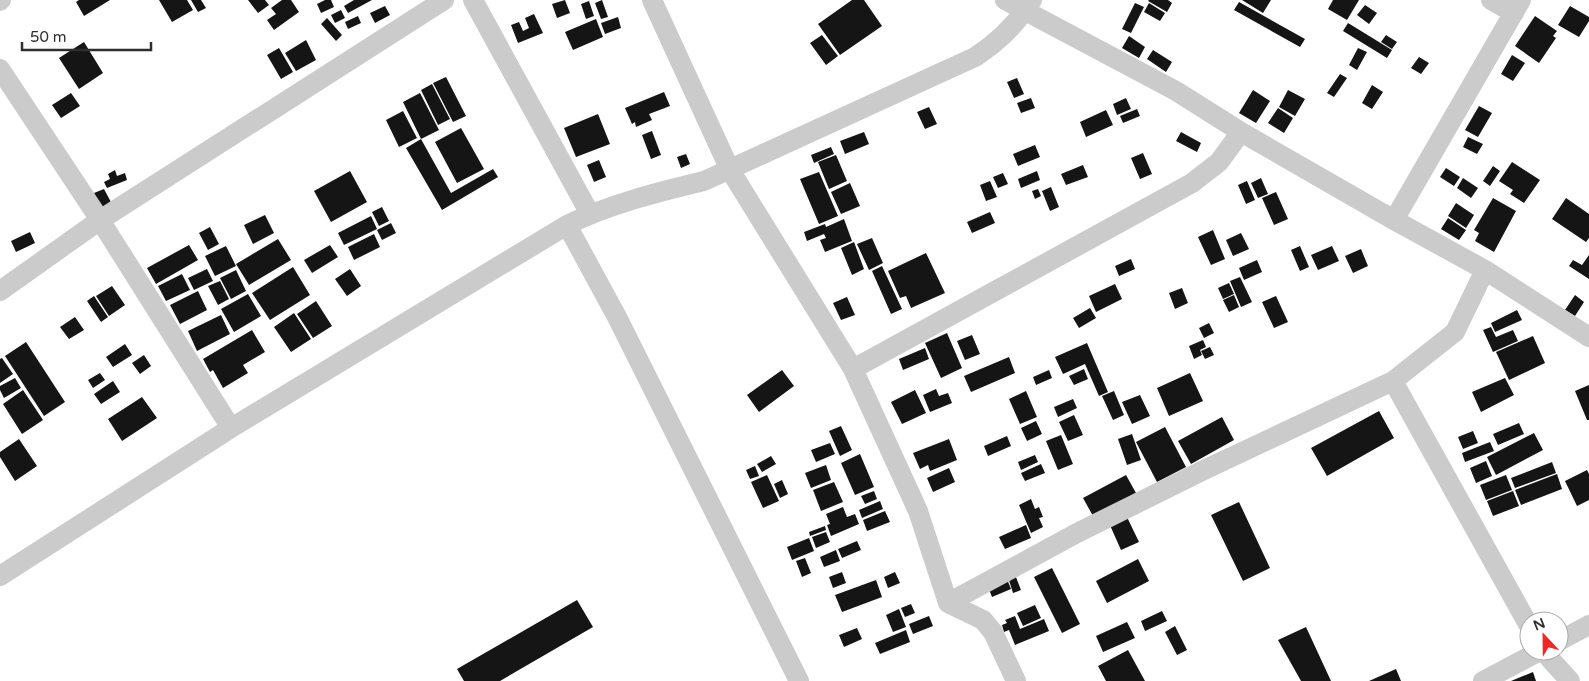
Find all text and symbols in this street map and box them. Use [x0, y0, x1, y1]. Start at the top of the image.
scale bar [22, 20, 151, 52]
text: 50 m [30, 28, 67, 46]
north arrow [1519, 611, 1569, 661]
text: N [1531, 614, 1548, 634]

